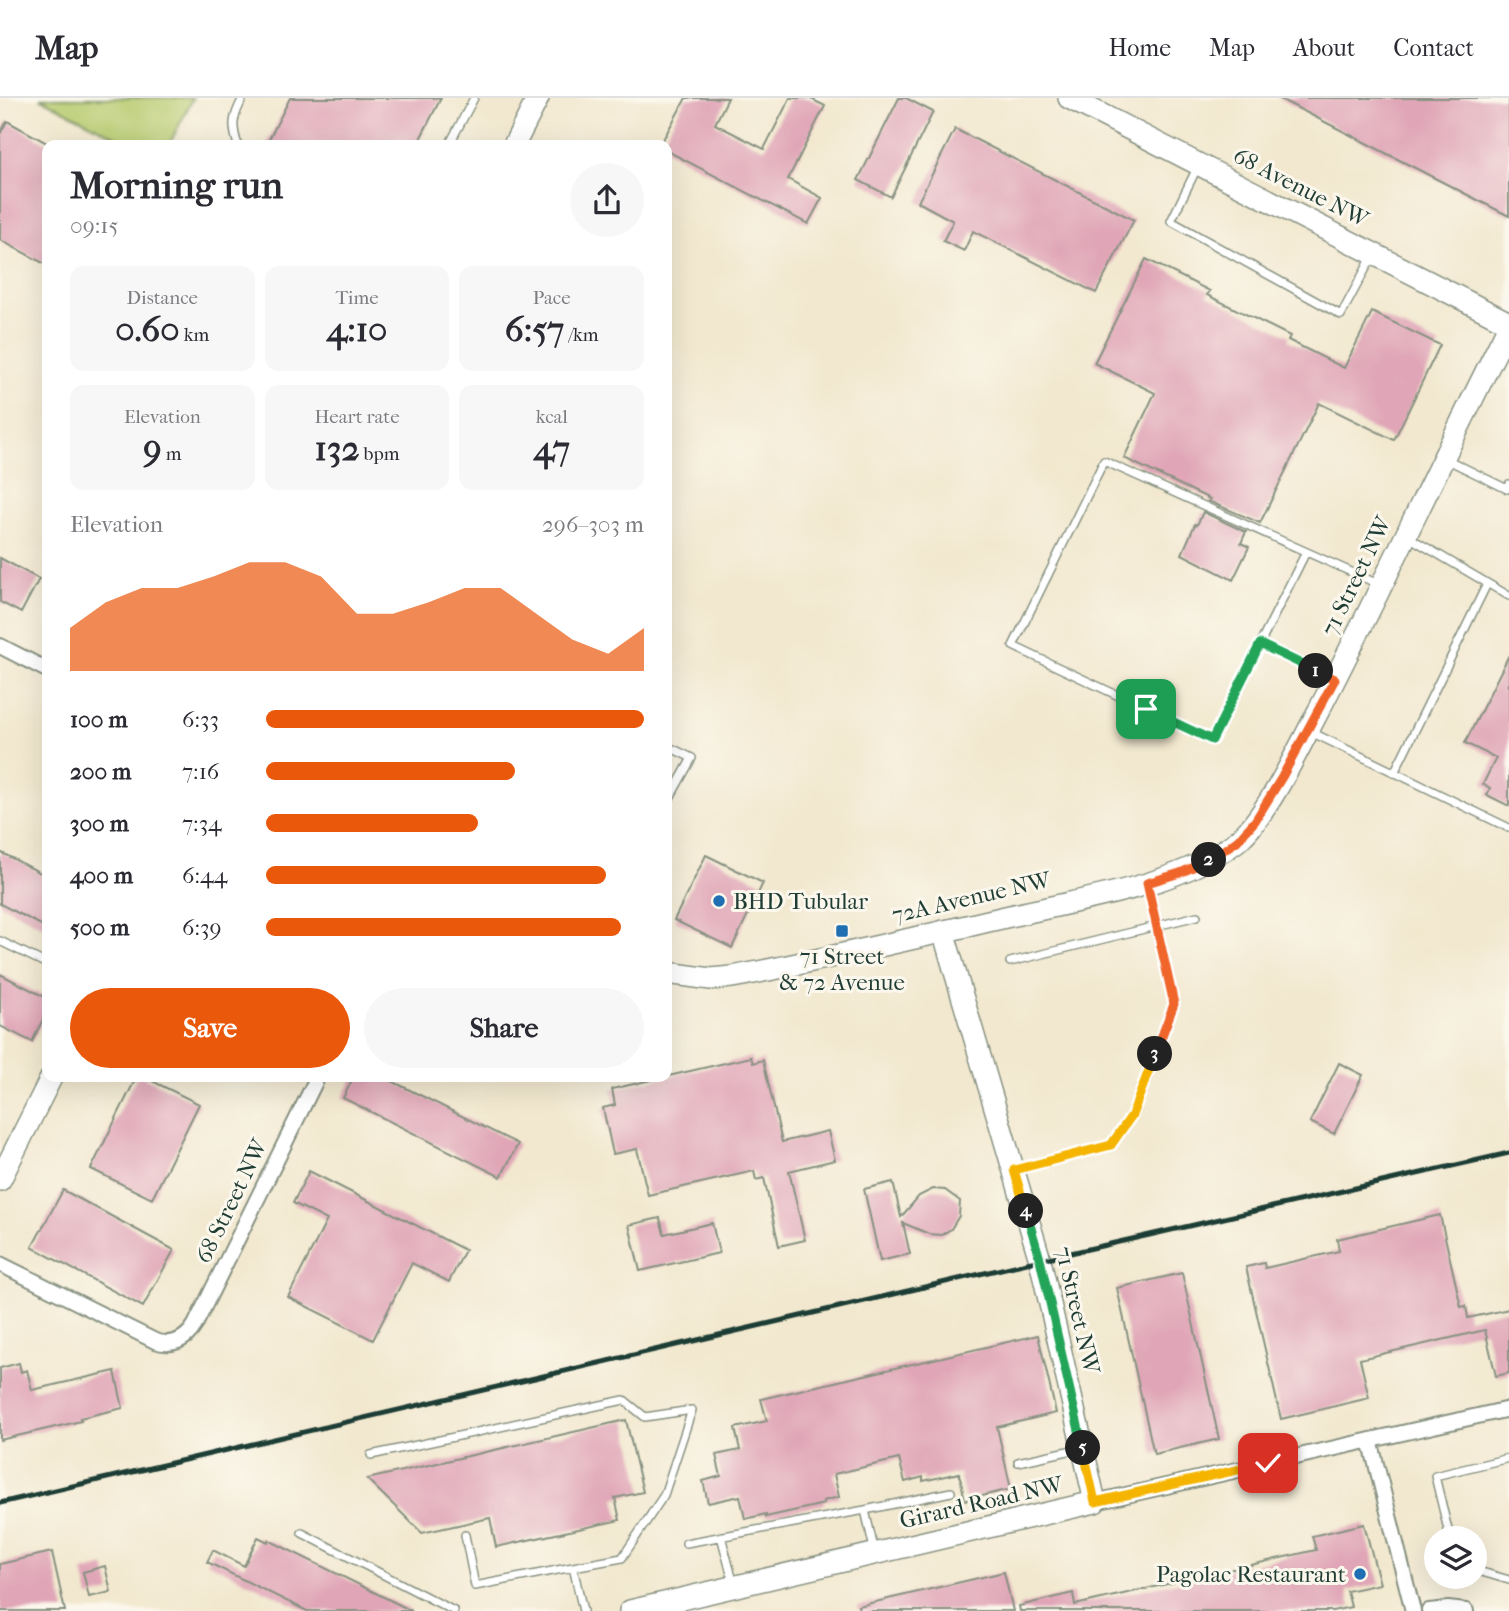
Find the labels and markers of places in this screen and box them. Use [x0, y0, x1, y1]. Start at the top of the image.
pin: 1 [1298, 654, 1334, 688]
pin [1116, 679, 1176, 739]
pin: 2 [1192, 842, 1226, 878]
place label: BHD Tubular [733, 888, 868, 915]
marker: BHD Tubular [711, 893, 727, 909]
marker: 71 Street & 72 Avenue [834, 923, 850, 939]
place label: 71 Street & 72 Avenue [779, 943, 905, 996]
pin: 3 [1138, 1037, 1172, 1072]
pin: 4 [1009, 1194, 1044, 1228]
pin: 5 [1066, 1430, 1100, 1466]
pin [1238, 1433, 1298, 1493]
place label: Pagolac Restaurant [1156, 1561, 1346, 1588]
marker: Pagolac Restaurant [1352, 1566, 1368, 1582]

